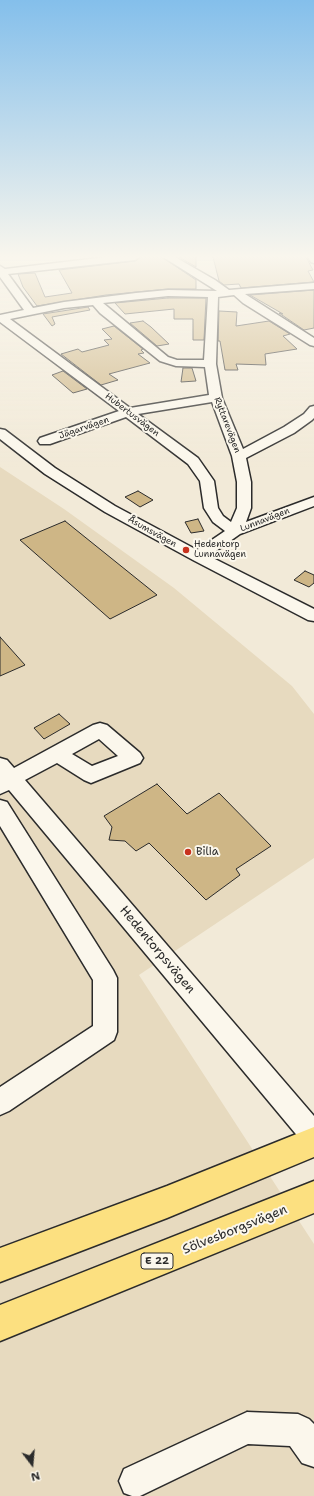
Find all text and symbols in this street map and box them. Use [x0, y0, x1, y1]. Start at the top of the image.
street label: Hubertusvägen [103, 391, 161, 439]
street label: Ryttarevägen [211, 396, 243, 454]
street label: Jägarvägen [58, 414, 110, 442]
street label: Lunnavägen [239, 506, 291, 534]
street label: Åsumsvägen [126, 514, 178, 550]
place label: Hedentorp Lunnavägen [194, 540, 246, 561]
marker: Hedentorp Lunnavägen [181, 545, 191, 555]
place label: Bilia [196, 845, 219, 859]
marker: Bilia [183, 847, 193, 857]
street label: Hedentorpsvägen [116, 903, 198, 997]
street label: Sölvesborgsvägen [180, 1202, 290, 1258]
road number: E 22 [141, 1253, 173, 1269]
north arrow [12, 1444, 52, 1484]
text: N [29, 1468, 42, 1484]

